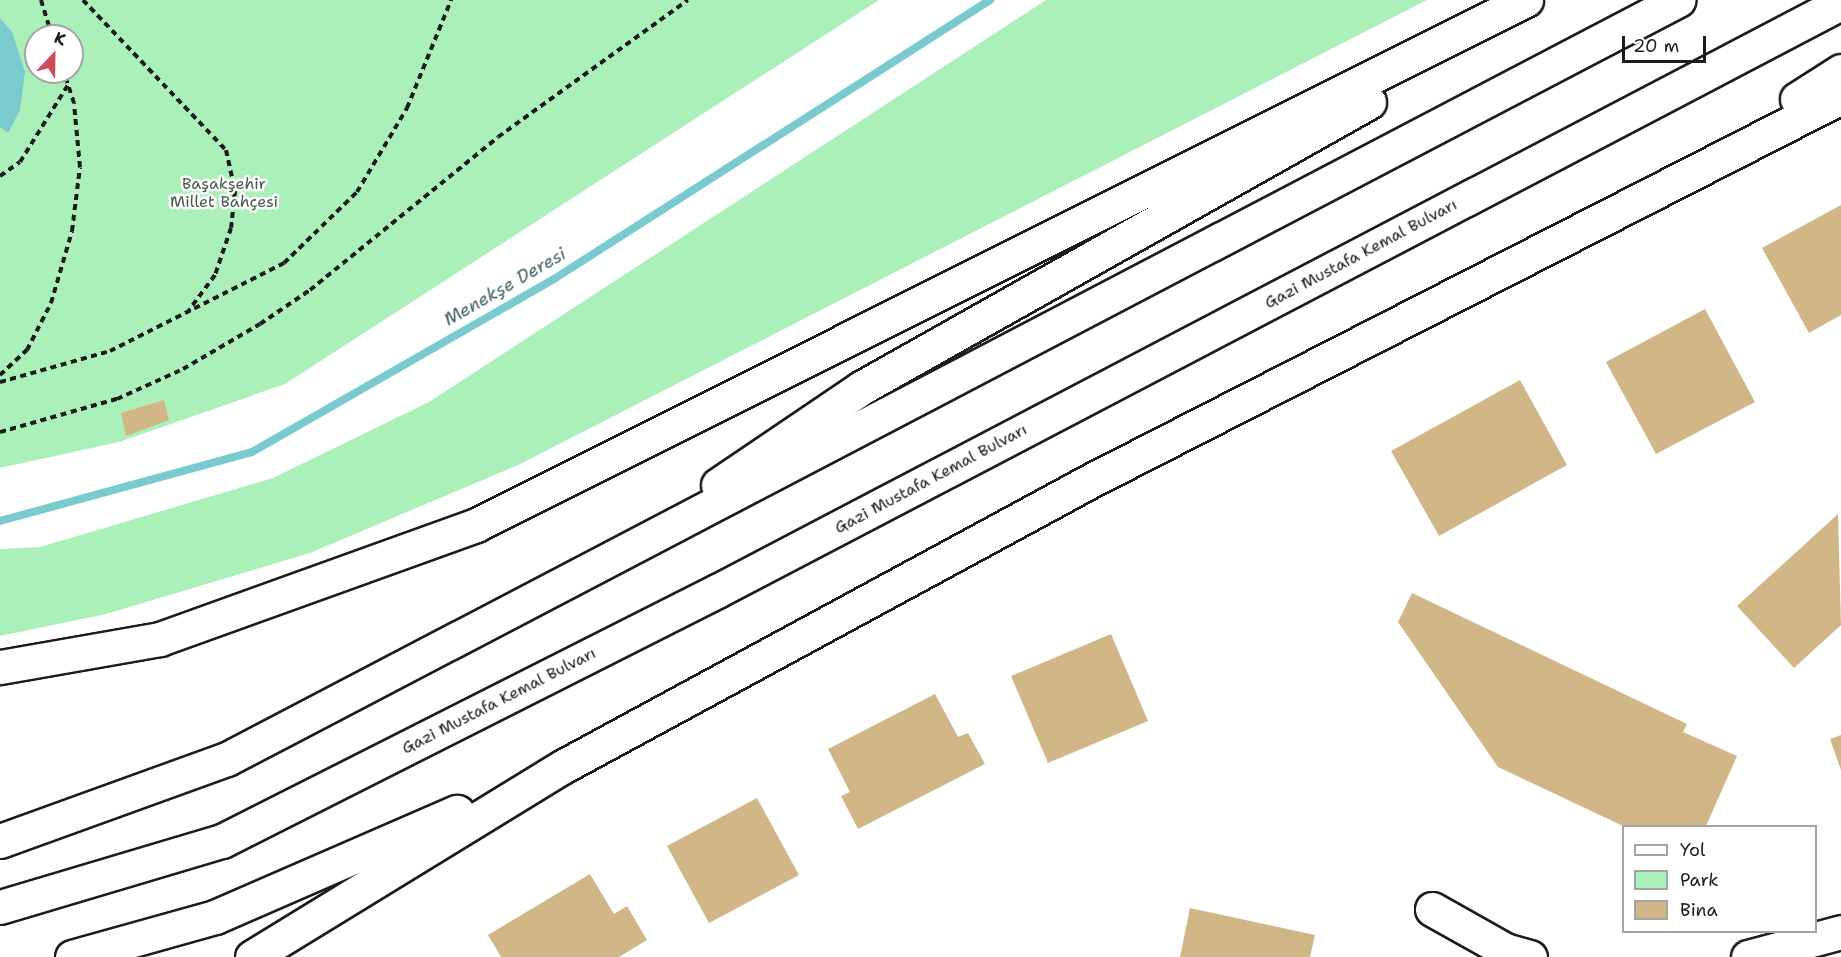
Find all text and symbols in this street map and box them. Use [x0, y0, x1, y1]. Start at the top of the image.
north arrow [24, 24, 84, 84]
scale bar [1625, 24, 1709, 62]
text: K [51, 27, 69, 50]
text: 20 m [1633, 34, 1679, 58]
park label: Başakşehir Millet Bahçesi [170, 174, 278, 212]
street label: Gazi Mustafa Kemal Bulvarı [1262, 195, 1460, 313]
water label: Menekşe Deresi [440, 243, 570, 331]
street label: Gazi Mustafa Kemal Bulvarı [832, 420, 1030, 538]
street label: Gazi Mustafa Kemal Bulvarı [399, 644, 599, 758]
legend [1622, 825, 1817, 933]
text: Yol [1680, 838, 1705, 862]
text: Park [1680, 868, 1719, 892]
text: Bina [1680, 898, 1718, 922]

